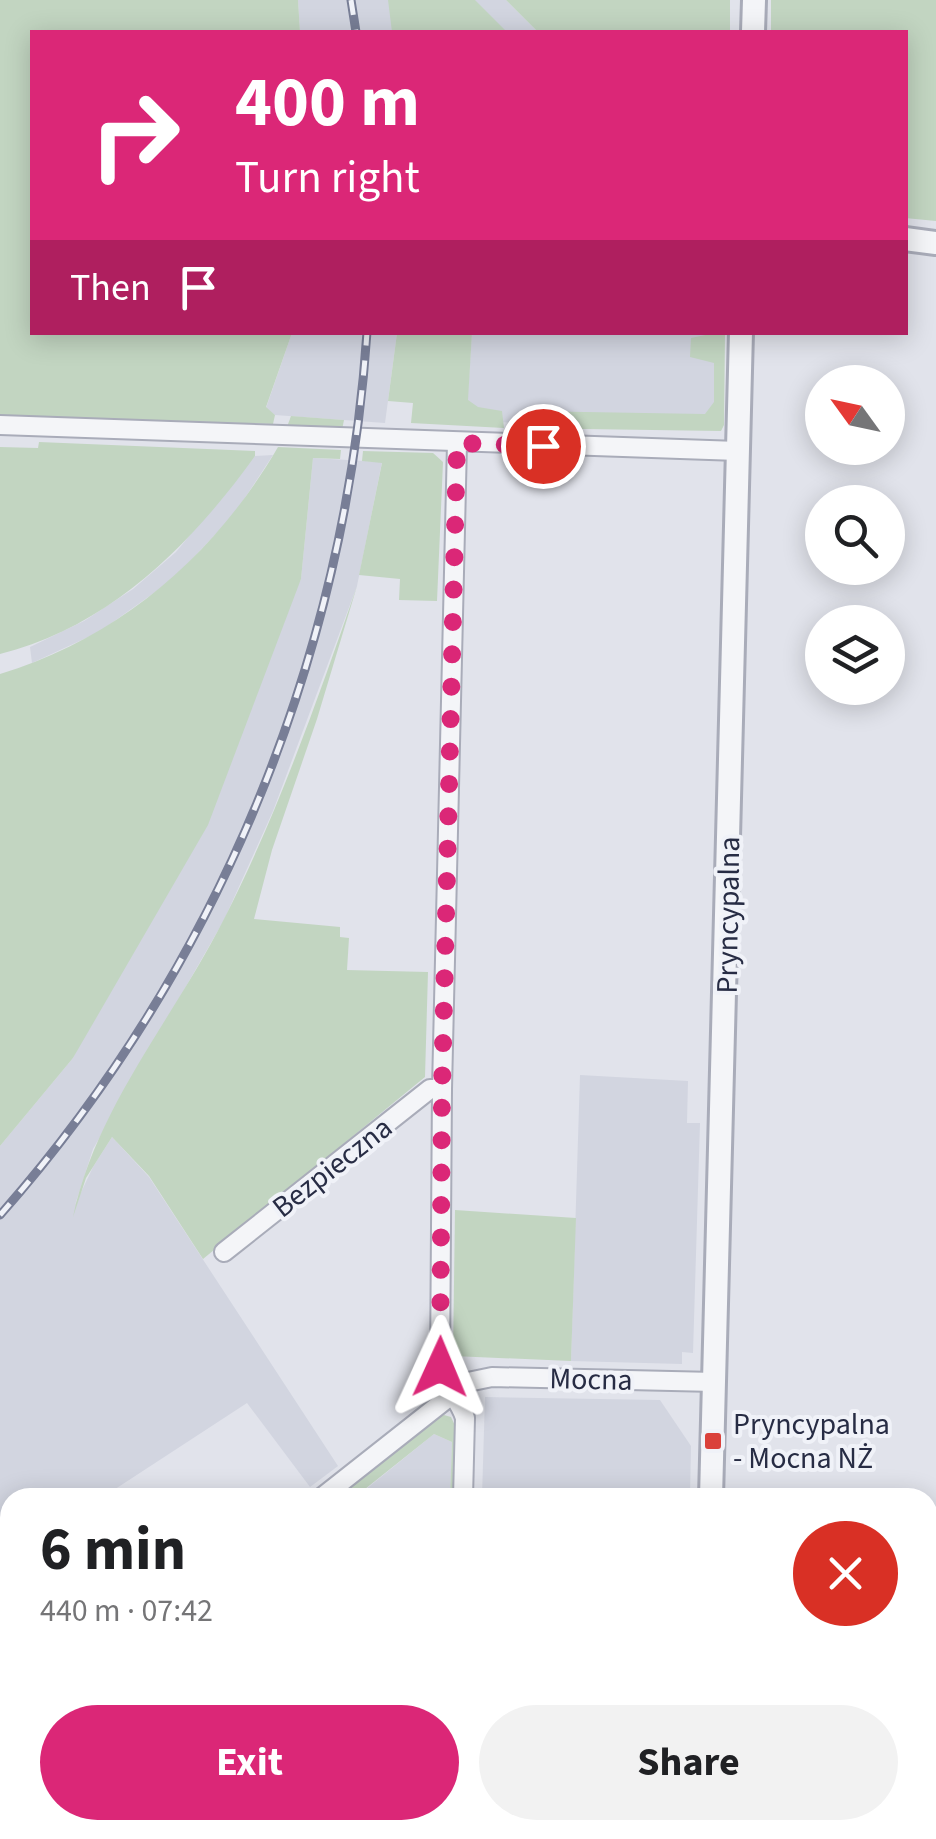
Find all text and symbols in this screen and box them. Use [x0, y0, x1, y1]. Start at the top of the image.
text: 400 m [235, 53, 420, 153]
icon: right [70, 70, 200, 200]
text: Turn right [235, 146, 420, 210]
icon: arrive [171, 260, 226, 315]
text: Then [70, 261, 151, 315]
north arrow [805, 365, 905, 465]
map controls [805, 365, 905, 705]
pin [501, 404, 586, 489]
icon: arrive [516, 419, 571, 474]
button: search [805, 485, 905, 585]
button: layers [805, 605, 905, 705]
street label: Pryncypalna [706, 836, 751, 994]
street label: Bezpieczna [263, 1107, 402, 1228]
position arrow [388, 1315, 492, 1419]
street label: Mocna [549, 1357, 633, 1402]
place label: Pryncypalna - Mocna NŻ [733, 1403, 890, 1480]
marker: Pryncypalna - Mocna NŻ [702, 1430, 724, 1452]
text: 6 min [40, 1508, 186, 1593]
button: close [793, 1521, 898, 1626]
text: 440 m · 07:42 [40, 1588, 213, 1634]
button: Exit [40, 1705, 459, 1820]
button: Share [479, 1705, 898, 1820]

